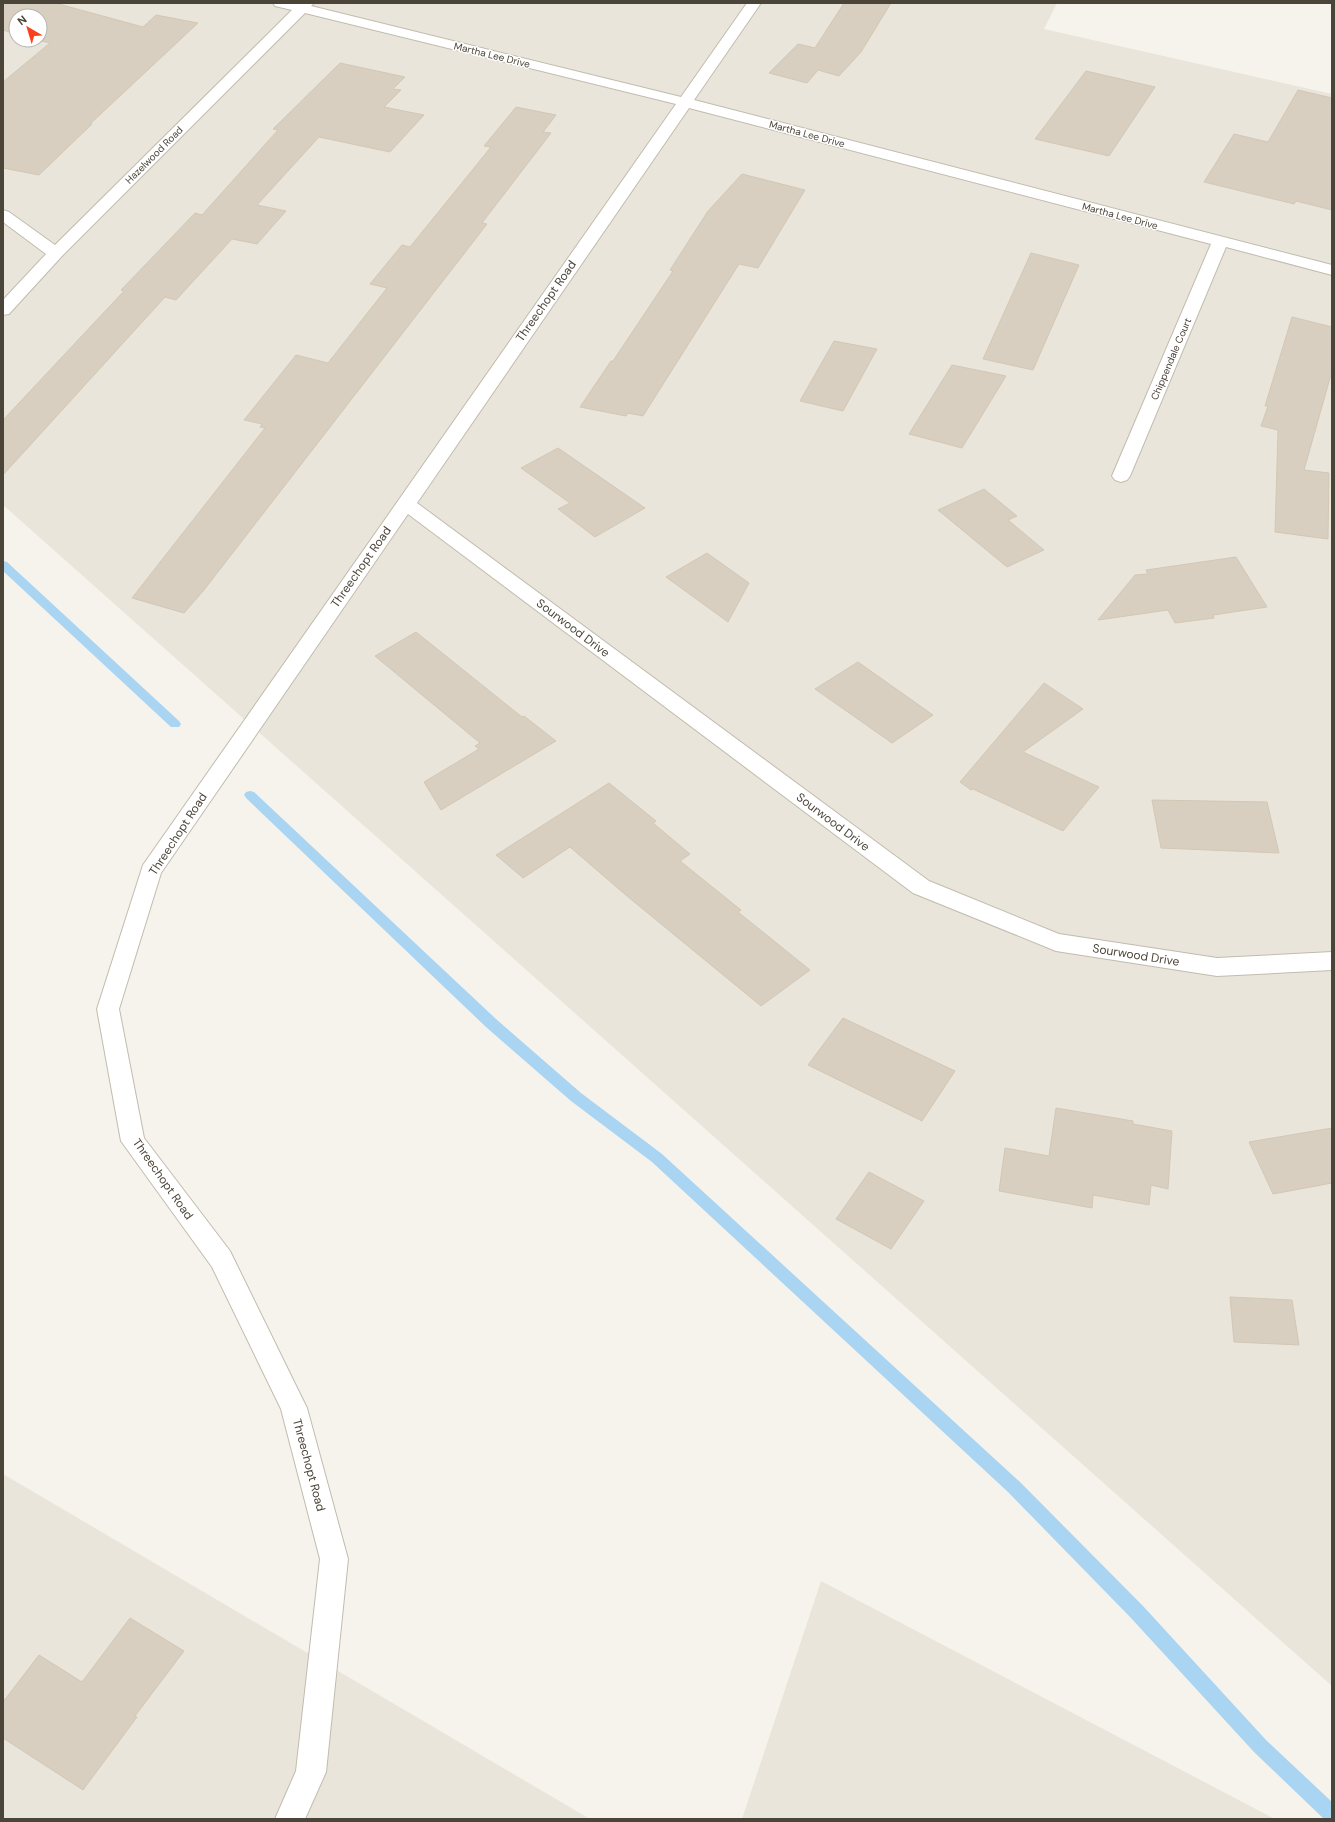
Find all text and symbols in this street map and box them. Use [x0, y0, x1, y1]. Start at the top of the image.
north arrow [8, 8, 48, 48]
text: N [14, 12, 29, 28]
street label: Martha Lee Drive [453, 39, 532, 71]
street label: Martha Lee Drive [768, 118, 847, 150]
street label: Hazelwood Road [122, 123, 186, 187]
street label: Martha Lee Drive [1081, 200, 1160, 232]
street label: Threechopt Road [512, 257, 580, 345]
street label: Chippendale Court [1148, 316, 1194, 402]
street label: Threechopt Road [327, 523, 395, 611]
street label: Sourwood Drive [533, 595, 613, 661]
street label: Sourwood Drive [793, 789, 873, 855]
street label: Threechopt Road [145, 790, 211, 878]
street label: Sourwood Drive [1091, 940, 1181, 970]
street label: Threechopt Road [129, 1135, 197, 1223]
street label: Threechopt Road [289, 1417, 329, 1513]

